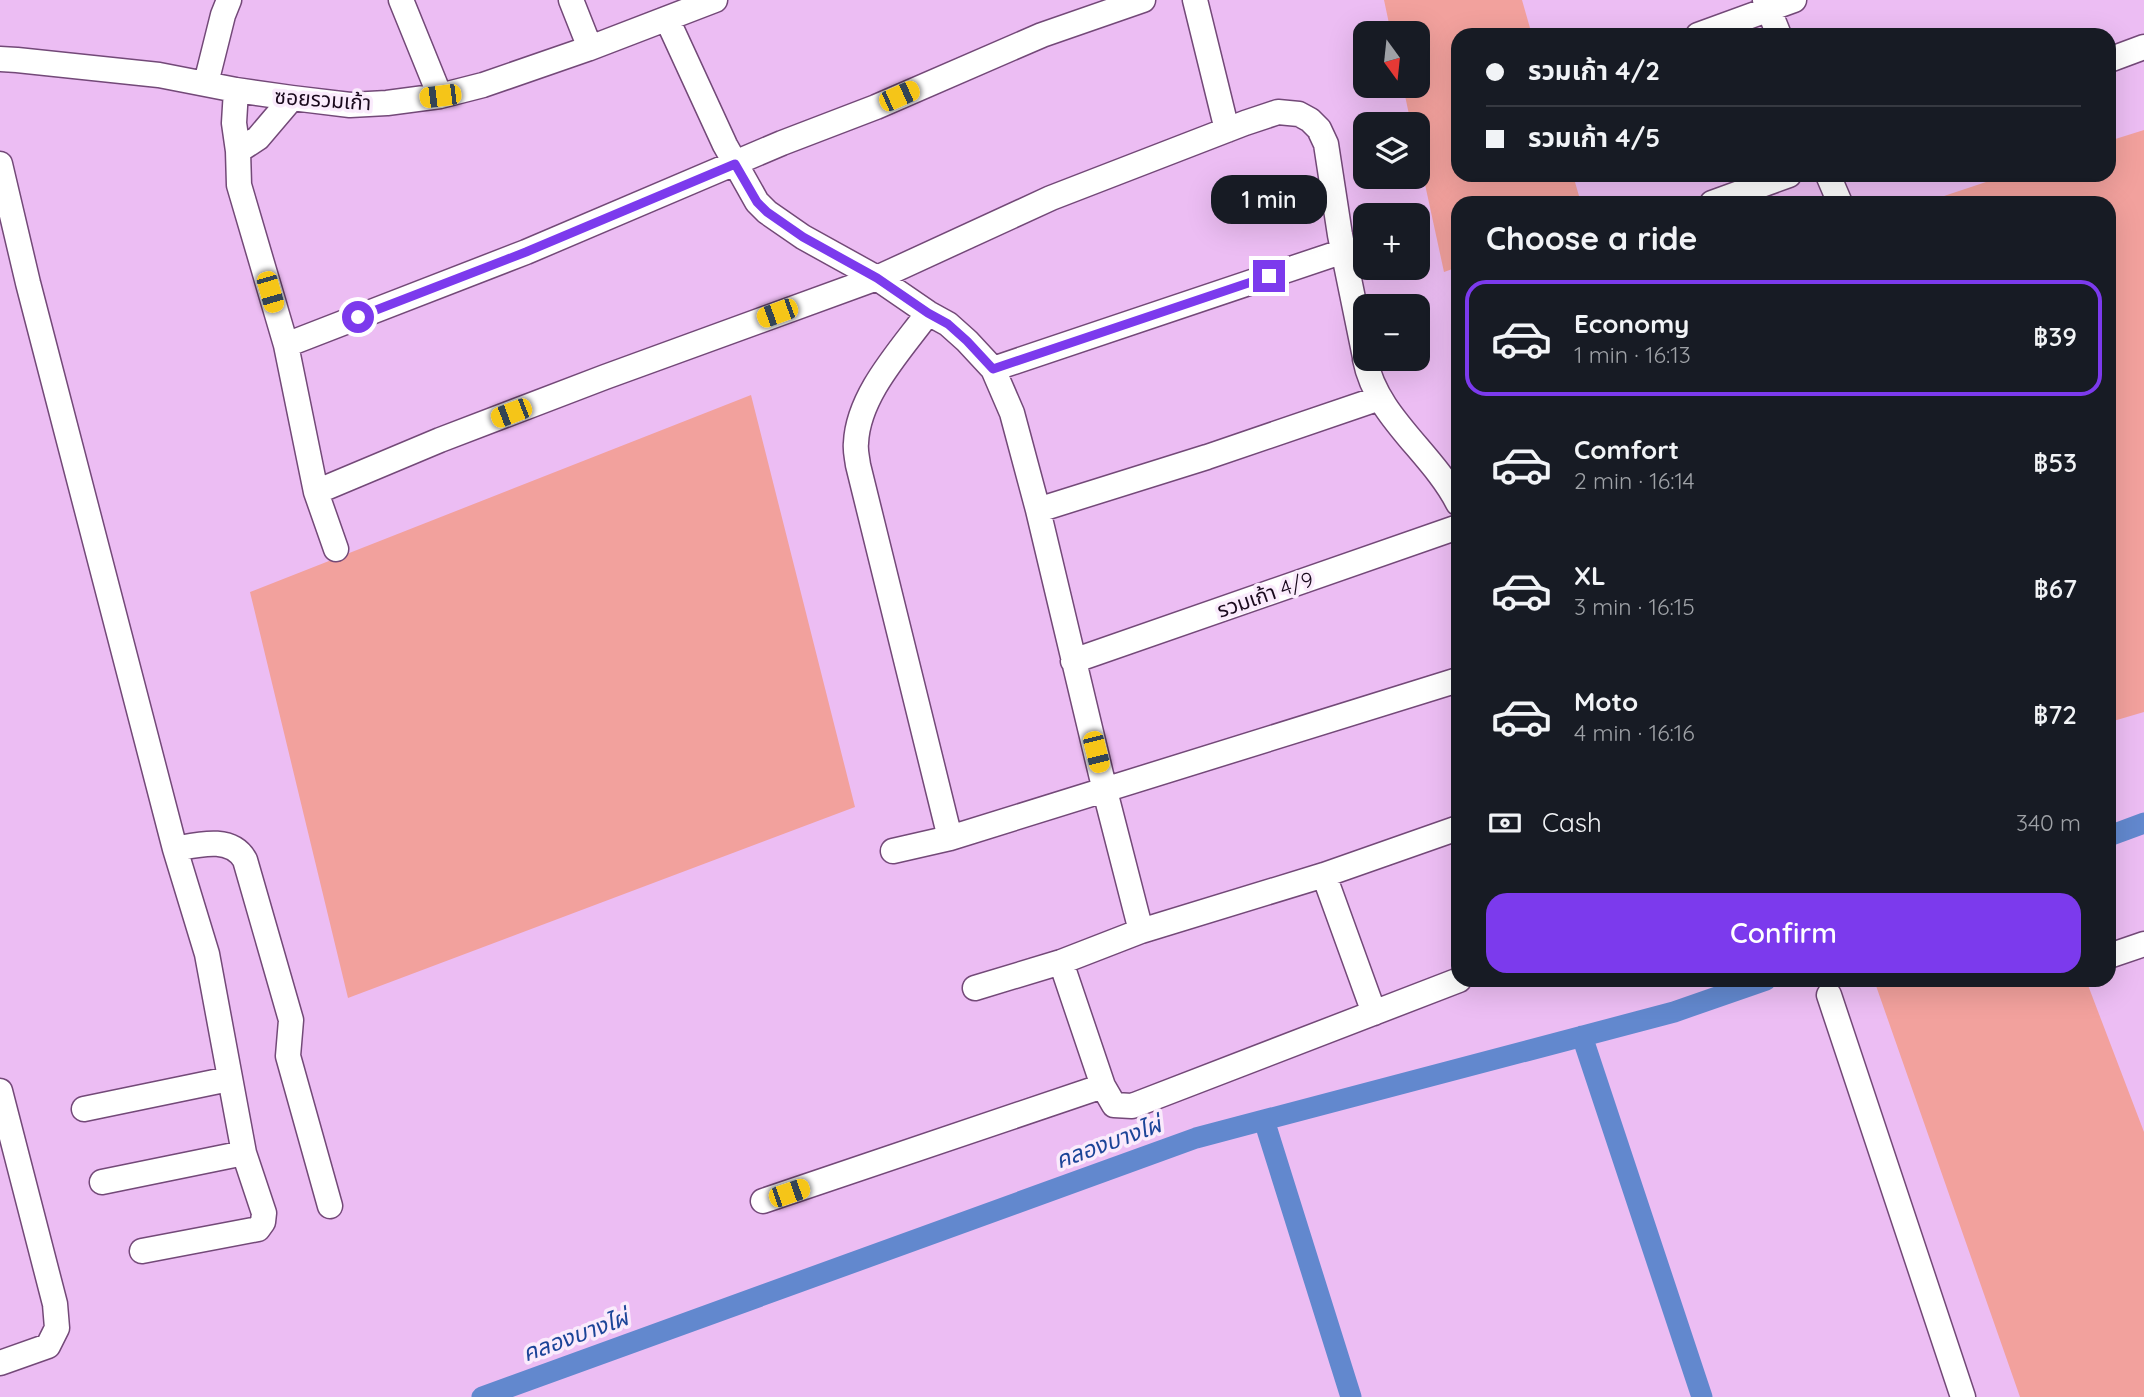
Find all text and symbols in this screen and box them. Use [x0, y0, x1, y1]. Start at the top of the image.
north arrow [1353, 21, 1430, 98]
map controls [1353, 21, 1430, 371]
text: รวมเก้า 4/2 [1528, 54, 1660, 87]
car [876, 78, 923, 114]
street label: ซอยรวมเก้า [274, 83, 372, 115]
car [418, 83, 463, 109]
button: layers [1353, 112, 1430, 189]
text: รวมเก้า 4/5 [1528, 121, 1660, 154]
callout: 1 min [1211, 174, 1327, 224]
text: 1 min [1241, 185, 1297, 214]
button: + [1353, 203, 1430, 280]
text: Choose a ride [1486, 218, 1698, 258]
route end [1253, 260, 1285, 292]
car [255, 269, 286, 315]
button: − [1353, 294, 1430, 371]
car [754, 296, 801, 330]
route start [342, 301, 374, 333]
icon: car [1490, 307, 1553, 370]
text: Economy [1574, 307, 1689, 340]
text: ฿39 [2033, 320, 2077, 353]
text: 1 min · 16:13 [1574, 340, 1691, 369]
car [488, 396, 535, 430]
icon: car [1490, 433, 1553, 496]
text: Comfort [1574, 433, 1679, 466]
text: ฿53 [2033, 446, 2077, 479]
text: 2 min · 16:14 [1574, 466, 1695, 495]
icon: car [1490, 559, 1553, 622]
text: XL [1574, 559, 1606, 592]
street label: รวมเก้า 4/9 [1213, 565, 1317, 623]
text: ฿67 [2034, 572, 2077, 605]
text: 3 min · 16:15 [1574, 592, 1695, 621]
icon: car [1490, 685, 1553, 748]
text: Moto [1574, 685, 1638, 718]
text: ฿72 [2033, 698, 2077, 731]
text: 4 min · 16:16 [1574, 718, 1695, 747]
car [1081, 729, 1112, 775]
icon: cash [1486, 804, 1524, 842]
text: Cash [1542, 806, 1602, 839]
text: 340 m [2016, 808, 2081, 837]
button: Confirm [1486, 893, 2081, 973]
water label: คลองบางไผ่ [1051, 1108, 1168, 1174]
car [766, 1176, 813, 1210]
water label: คลองบางไผ่ [518, 1301, 635, 1367]

